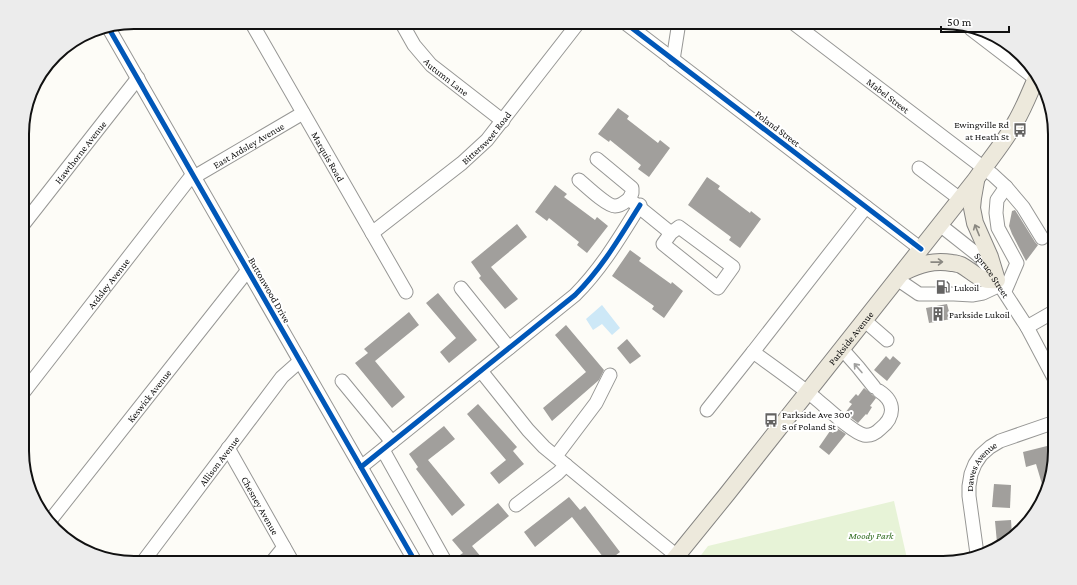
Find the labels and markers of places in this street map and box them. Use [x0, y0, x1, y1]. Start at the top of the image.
place label: Ewingville Rd at Heath St [954, 119, 1010, 142]
bus stop icon: Ewingville Rd at Heath St [1012, 122, 1028, 138]
fuel station icon: Lukoil [935, 279, 951, 295]
place label: Lukoil [954, 282, 980, 293]
building icon: Parkside Lukoil [930, 306, 946, 322]
place label: Parkside Lukoil [949, 309, 1010, 320]
place label: Parkside Ave 300' S of Poland St [782, 409, 852, 432]
bus stop icon: Parkside Ave 300' S of Poland St [763, 412, 779, 428]

